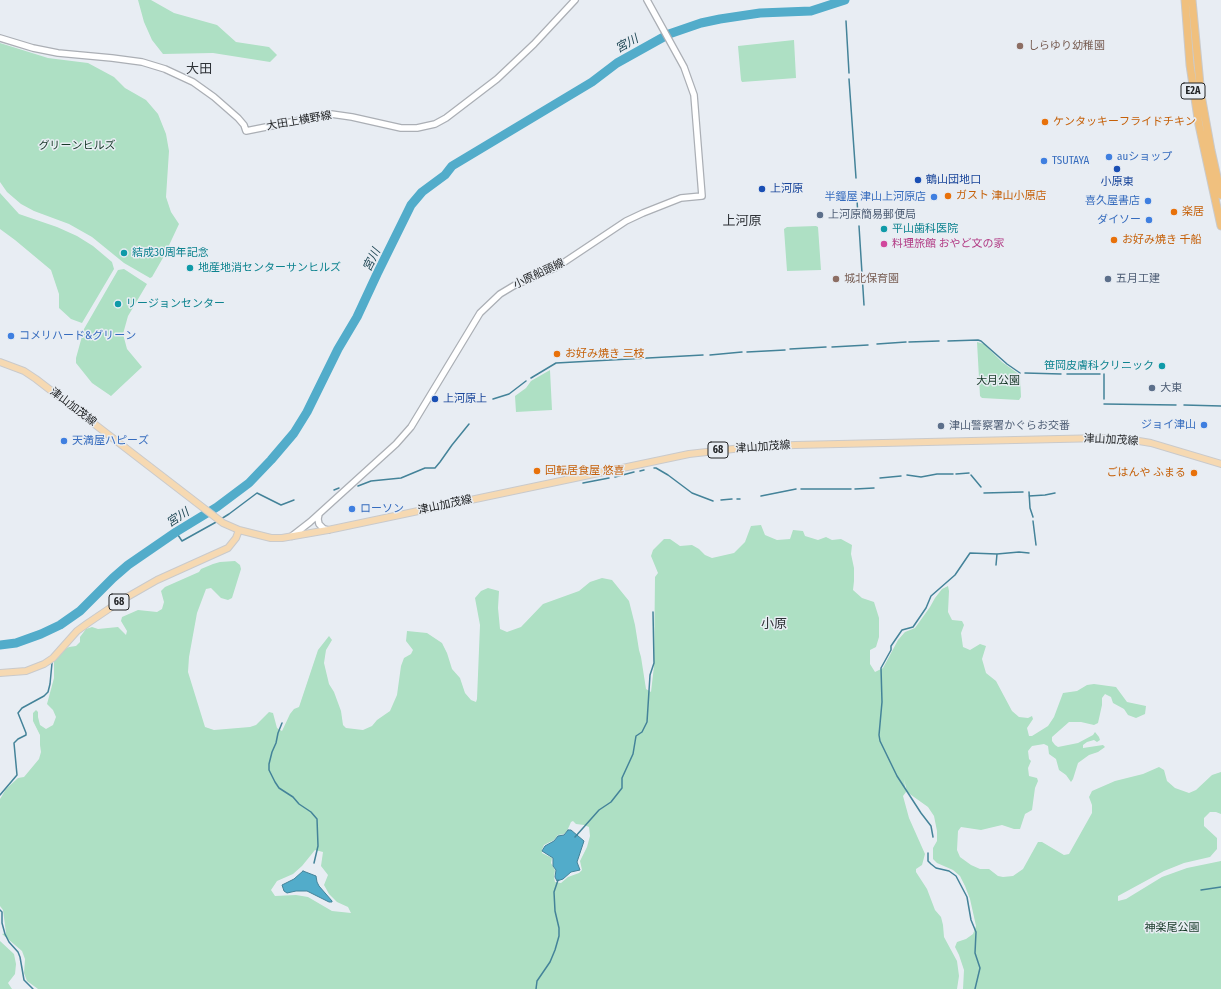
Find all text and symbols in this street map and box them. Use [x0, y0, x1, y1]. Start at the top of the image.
water label: 宮川 [613, 32, 641, 56]
place label: しらゆり幼稚園 [1028, 39, 1105, 53]
marker: しらゆり幼稚園 [1015, 41, 1025, 51]
district label: 大田 [186, 61, 212, 77]
road number: E2A [1181, 83, 1205, 99]
street label: 大田上横野線 [265, 109, 333, 133]
place label: ケンタッキーフライドチキン [1053, 115, 1196, 129]
marker: ケンタッキーフライドチキン [1040, 117, 1050, 127]
park label: グリーンヒルズ [39, 139, 115, 153]
place label: auショップ [1117, 150, 1172, 164]
marker: auショップ [1104, 152, 1114, 162]
place label: TSUTAYA [1052, 154, 1089, 168]
marker: TSUTAYA [1039, 156, 1049, 166]
marker: 小原東 [1112, 164, 1122, 174]
place label: 鶴山団地口 [926, 173, 981, 187]
marker: 鶴山団地口 [913, 175, 923, 185]
place label: 小原東 [1101, 175, 1133, 189]
place label: 上河原 [770, 182, 803, 196]
marker: 上河原 [757, 184, 767, 194]
place label: ガスト 津山小原店 [956, 189, 1047, 203]
place label: 半鐘屋 津山上河原店 [824, 190, 926, 204]
marker: ガスト 津山小原店 [943, 191, 953, 201]
marker: 半鐘屋 津山上河原店 [929, 192, 939, 202]
place label: 喜久屋書店 [1085, 194, 1140, 208]
marker: 喜久屋書店 [1143, 196, 1153, 206]
place label: 楽居 [1182, 205, 1204, 219]
marker: 楽居 [1169, 207, 1179, 217]
place label: 上河原簡易郵便局 [828, 208, 916, 222]
marker: 上河原簡易郵便局 [815, 210, 825, 220]
district label: 上河原 [723, 213, 761, 229]
place label: ダイソー [1097, 213, 1141, 227]
marker: ダイソー [1144, 215, 1154, 225]
place label: 平山歯科医院 [892, 222, 958, 236]
marker: 平山歯科医院 [879, 224, 889, 234]
place label: お好み焼き 千船 [1122, 233, 1202, 247]
marker: お好み焼き 千船 [1109, 235, 1119, 245]
place label: 料理旅館 おやど文の家 [892, 237, 1005, 251]
marker: 料理旅館 おやど文の家 [879, 239, 889, 249]
place label: 結成30周年記念 [132, 246, 209, 260]
water label: 宮川 [360, 246, 384, 274]
marker: 結成30周年記念 [119, 248, 129, 258]
street label: 小原船頭線 [511, 256, 567, 292]
place label: 地産地消センターサンヒルズ [198, 261, 341, 275]
marker: 地産地消センターサンヒルズ [185, 263, 195, 273]
place label: 城北保育園 [844, 272, 899, 286]
place label: 五月工建 [1116, 272, 1160, 286]
marker: 城北保育園 [831, 274, 841, 284]
marker: 五月工建 [1103, 274, 1113, 284]
place label: リージョンセンター [126, 297, 225, 311]
marker: リージョンセンター [113, 299, 123, 309]
place label: コメリハード&グリーン [19, 329, 136, 343]
marker: コメリハード&グリーン [6, 331, 16, 341]
place label: お好み焼き 三枝 [565, 347, 645, 361]
marker: お好み焼き 三枝 [552, 349, 562, 359]
place label: 笹岡皮膚科クリニック [1044, 359, 1154, 373]
marker: 笹岡皮膚科クリニック [1157, 361, 1167, 371]
park label: 大月公園 [976, 374, 1020, 388]
place label: 大東 [1160, 381, 1182, 395]
marker: 大東 [1147, 383, 1157, 393]
street label: 津山加茂線 [47, 385, 99, 429]
place label: 上河原上 [443, 392, 487, 406]
marker: 上河原上 [430, 394, 440, 404]
place label: ジョイ津山 [1141, 418, 1196, 432]
place label: 津山警察署かぐらお交番 [949, 419, 1070, 433]
marker: ジョイ津山 [1199, 420, 1209, 430]
marker: 津山警察署かぐらお交番 [936, 421, 946, 431]
street label: 津山加茂線 [1083, 432, 1139, 448]
place label: 天満屋ハピーズ [72, 434, 149, 448]
marker: 天満屋ハピーズ [59, 436, 69, 446]
street label: 津山加茂線 [735, 438, 791, 456]
road number: 68 [708, 442, 728, 458]
place label: 回転居食屋 悠喜 [545, 464, 625, 478]
marker: 回転居食屋 悠喜 [532, 466, 542, 476]
place label: ごはんや ふまる [1106, 466, 1186, 480]
marker: ごはんや ふまる [1189, 468, 1199, 478]
street label: 津山加茂線 [417, 493, 473, 517]
place label: ローソン [360, 502, 404, 516]
marker: ローソン [347, 504, 357, 514]
water label: 宮川 [164, 505, 192, 531]
road number: 68 [109, 594, 129, 610]
district label: 小原 [761, 616, 787, 632]
park label: 神楽尾公園 [1145, 921, 1199, 935]

